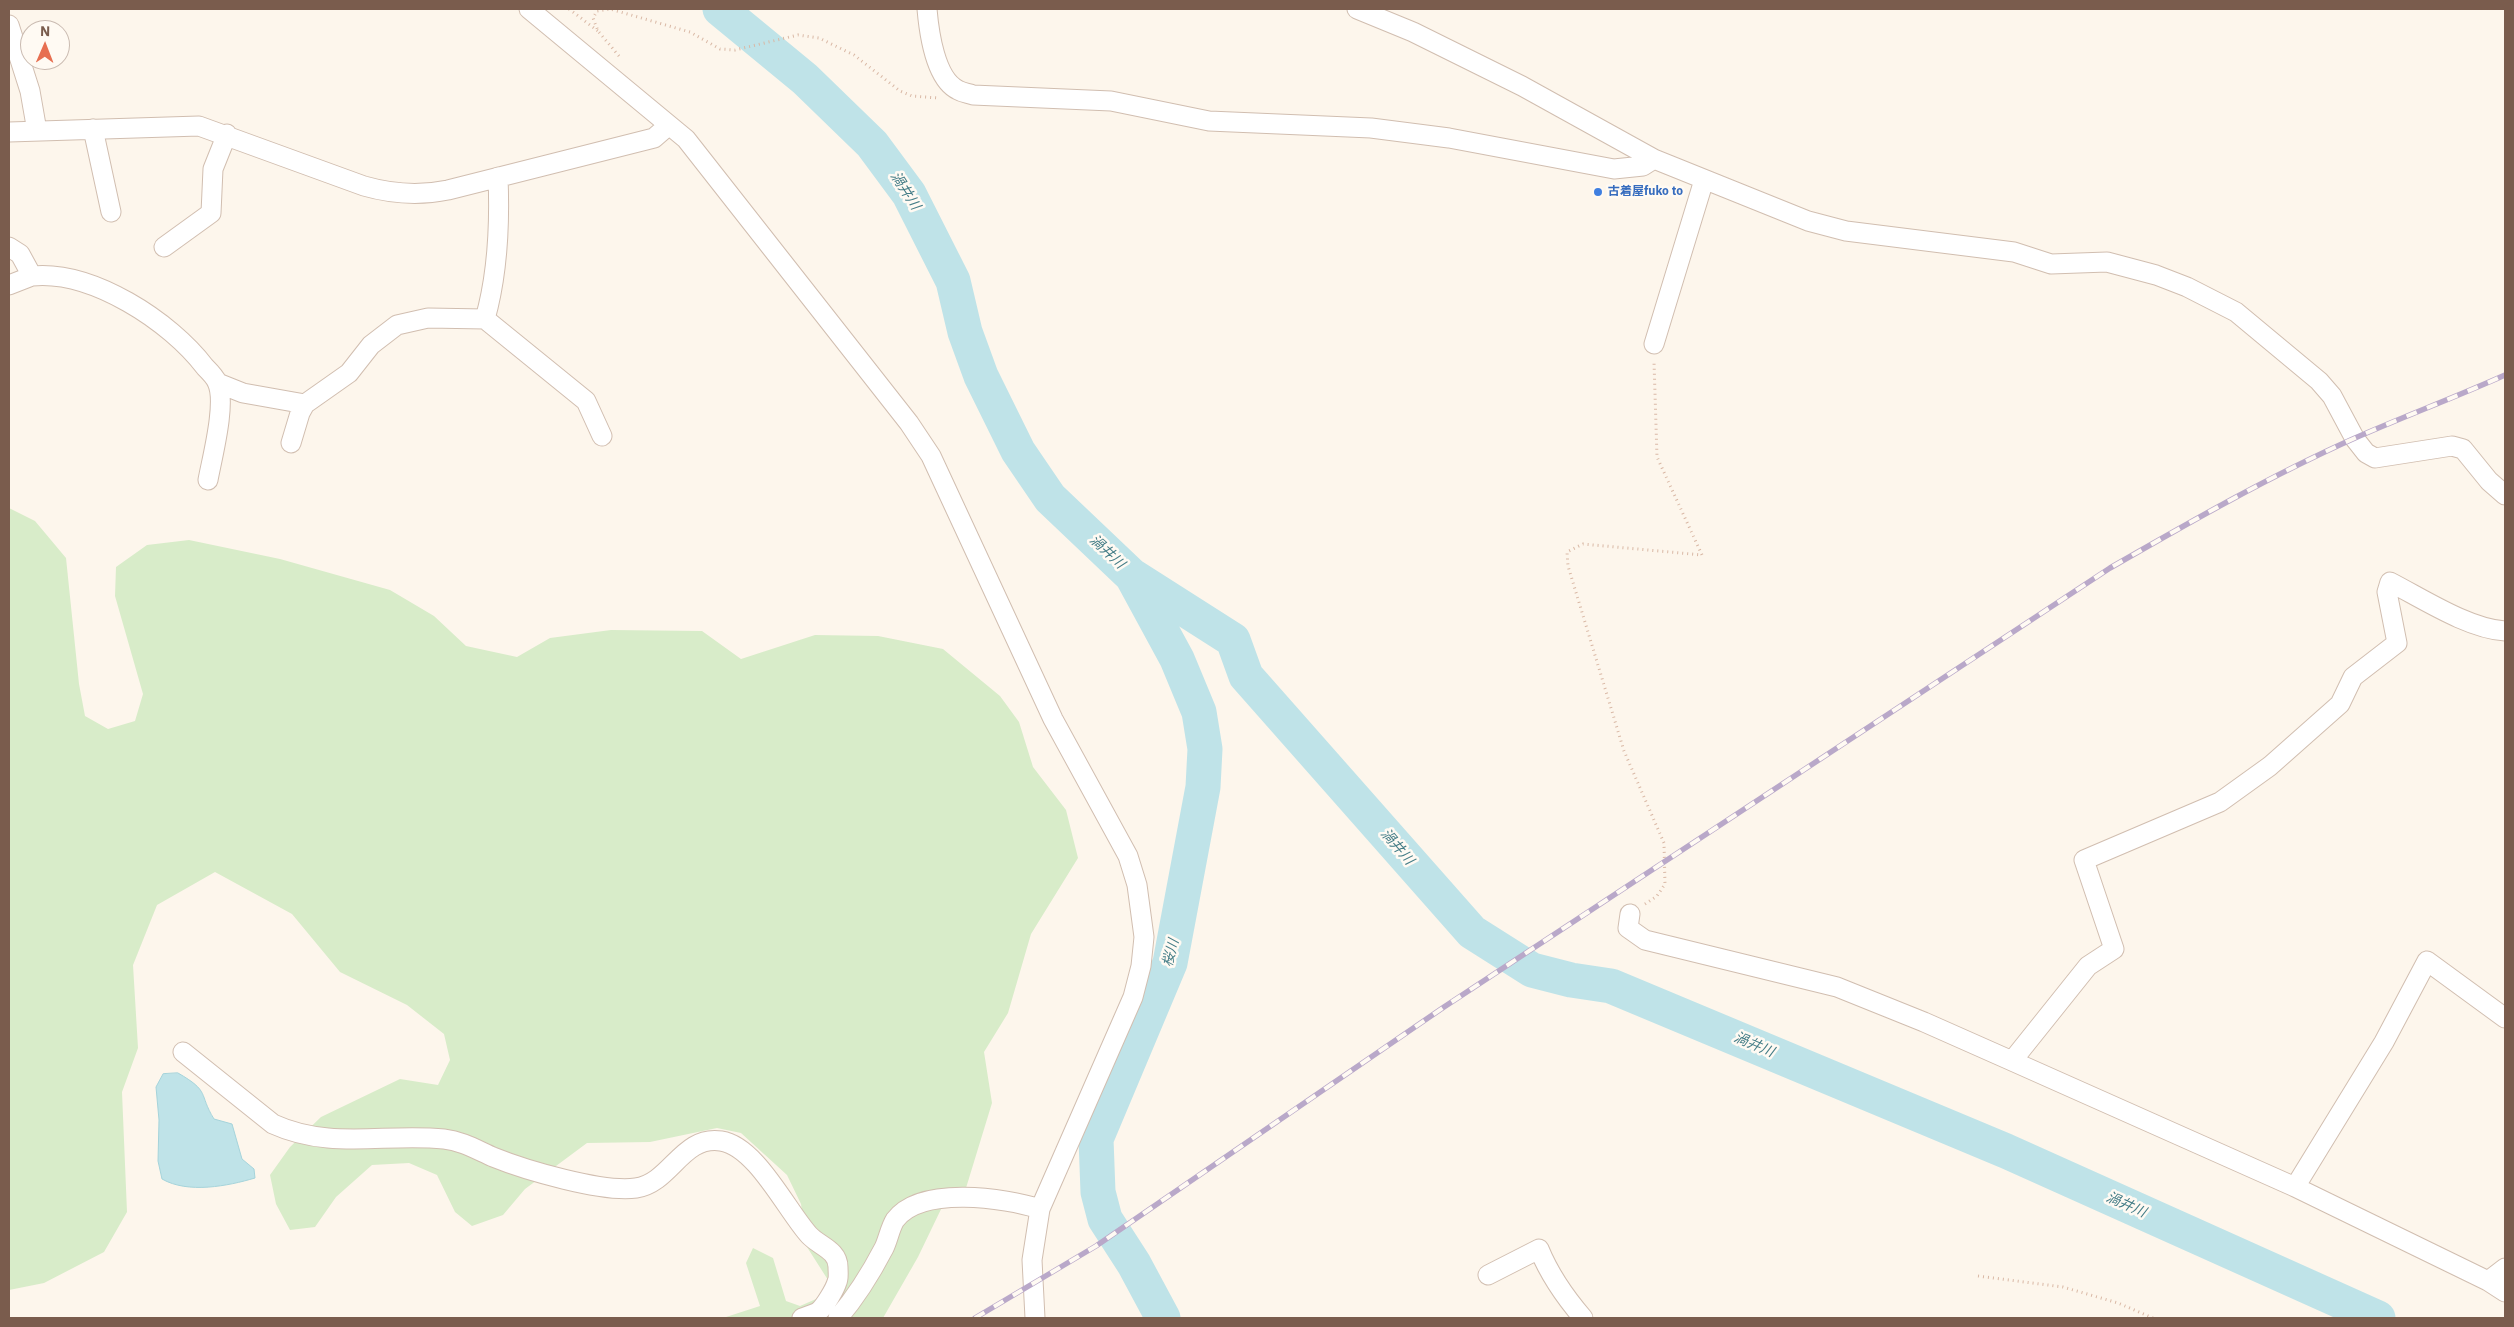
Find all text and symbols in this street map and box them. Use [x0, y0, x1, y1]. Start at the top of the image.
north arrow [20, 20, 70, 70]
text: N [40, 22, 50, 40]
water label: 渦井川 [887, 169, 923, 213]
place label: 古着屋fuko to [1608, 185, 1683, 199]
marker: 古着屋fuko to [1592, 186, 1604, 198]
water label: 渦井川 [1086, 532, 1128, 572]
water label: 渦井川 [1377, 826, 1417, 868]
water label: 桜川 [1159, 937, 1183, 969]
water label: 渦井川 [1731, 1029, 1777, 1061]
water label: 渦井川 [2103, 1189, 2149, 1221]

